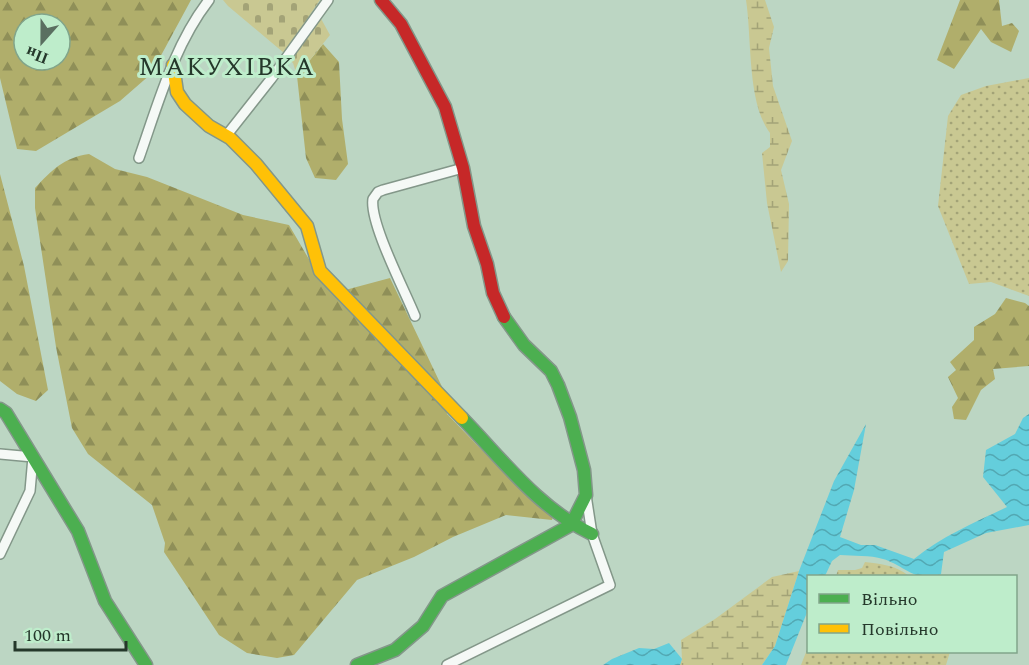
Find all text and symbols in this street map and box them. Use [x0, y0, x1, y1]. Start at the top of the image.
north arrow [12, 12, 72, 72]
text: Пн [22, 40, 52, 70]
district label: МАКУХІВКА [139, 47, 315, 87]
legend [807, 575, 1017, 653]
text: Вільно [861, 586, 918, 613]
scale bar [15, 614, 126, 652]
text: Повільно [861, 616, 938, 643]
text: 100 m [24, 622, 71, 649]

